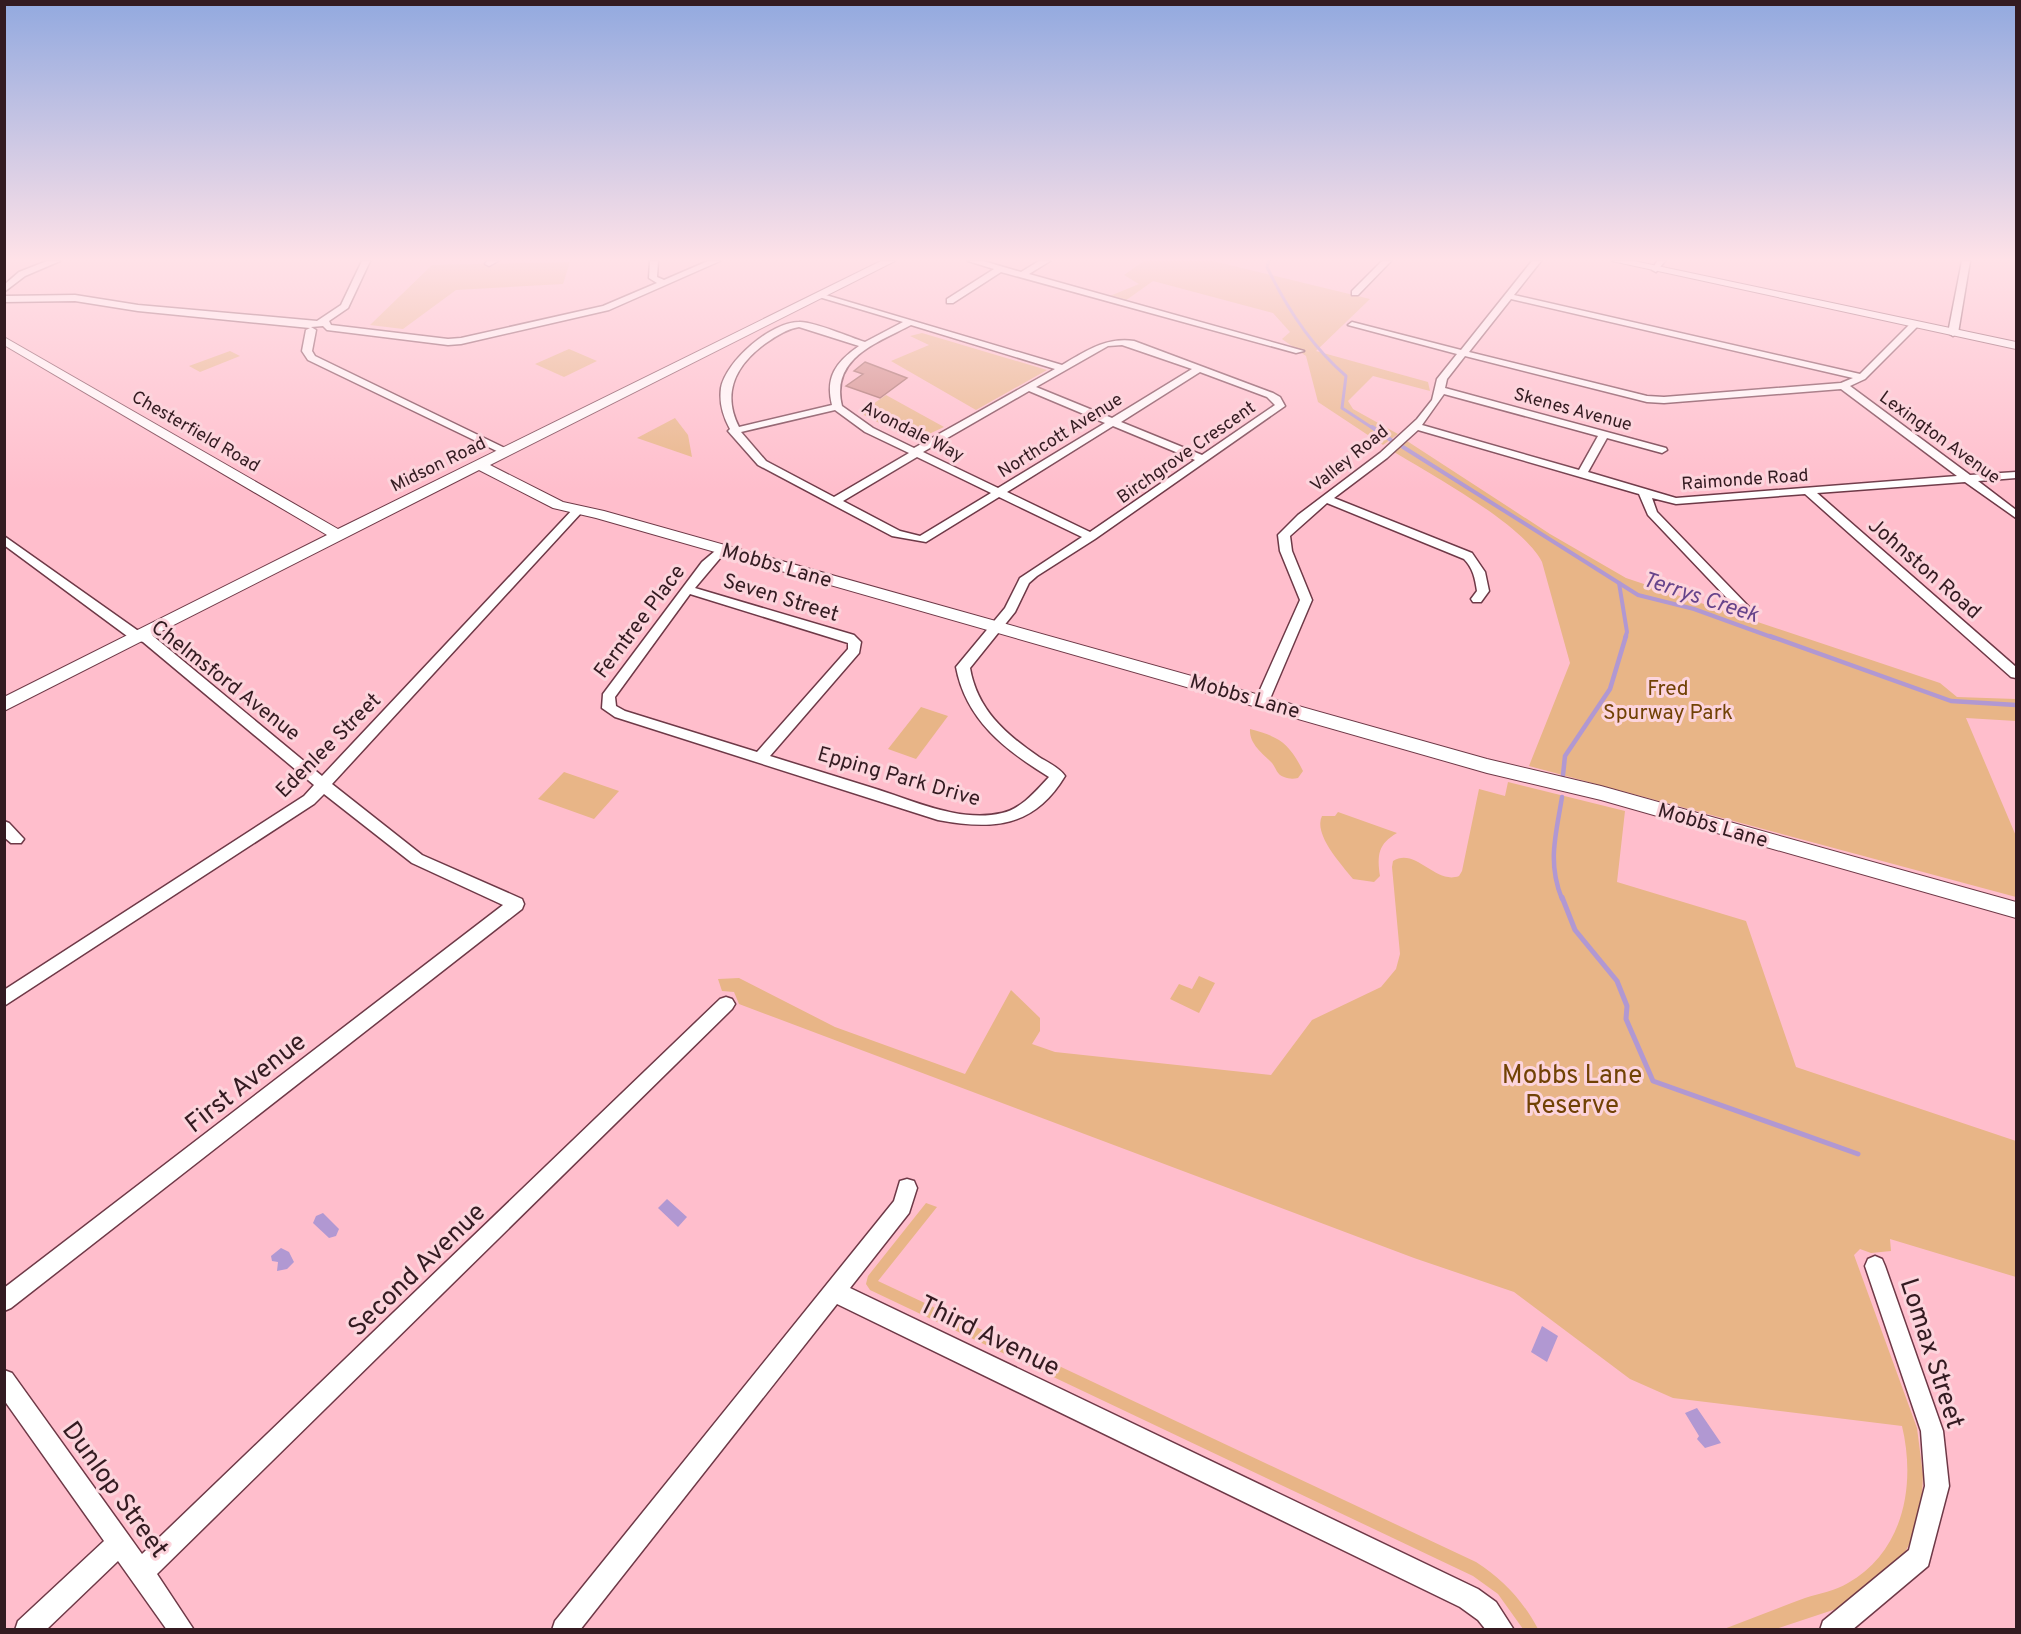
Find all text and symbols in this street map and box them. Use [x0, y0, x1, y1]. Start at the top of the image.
street label: Skenes Avenue [1511, 384, 1634, 437]
street label: Chesterfield Road [127, 386, 264, 478]
street label: Lexington Avenue [1874, 387, 2004, 490]
street label: Northcott Avenue [994, 389, 1127, 484]
street label: Avondale Way [857, 397, 968, 468]
street label: Birchgrove Crescent [1113, 397, 1261, 510]
street label: Valley Road [1306, 421, 1394, 498]
street label: Midson Road [387, 432, 490, 498]
street label: Raimonde Road [1681, 465, 1809, 496]
street label: Johnston Road [1862, 513, 1986, 626]
street label: Mobbs Lane [718, 538, 835, 595]
street label: Ferntree Place [589, 560, 692, 684]
water label: Terrys Creek [1639, 567, 1762, 630]
street label: Seven Street [719, 568, 842, 629]
street label: Chelmsford Avenue [145, 615, 305, 748]
street label: Mobbs Lane [1186, 669, 1303, 726]
park label: Fred Spurway Park [1603, 676, 1733, 727]
street label: Edenlee Street [271, 688, 387, 804]
street label: Epping Park Drive [814, 741, 983, 814]
street label: Mobbs Lane [1654, 798, 1771, 855]
street label: First Avenue [179, 1026, 314, 1142]
park label: Mobbs Lane Reserve [1502, 1060, 1642, 1123]
street label: Second Avenue [342, 1197, 494, 1345]
street label: Lomax Street [1891, 1274, 1970, 1433]
street label: Third Avenue [913, 1289, 1065, 1385]
street label: Dunlop Street [53, 1416, 175, 1565]

